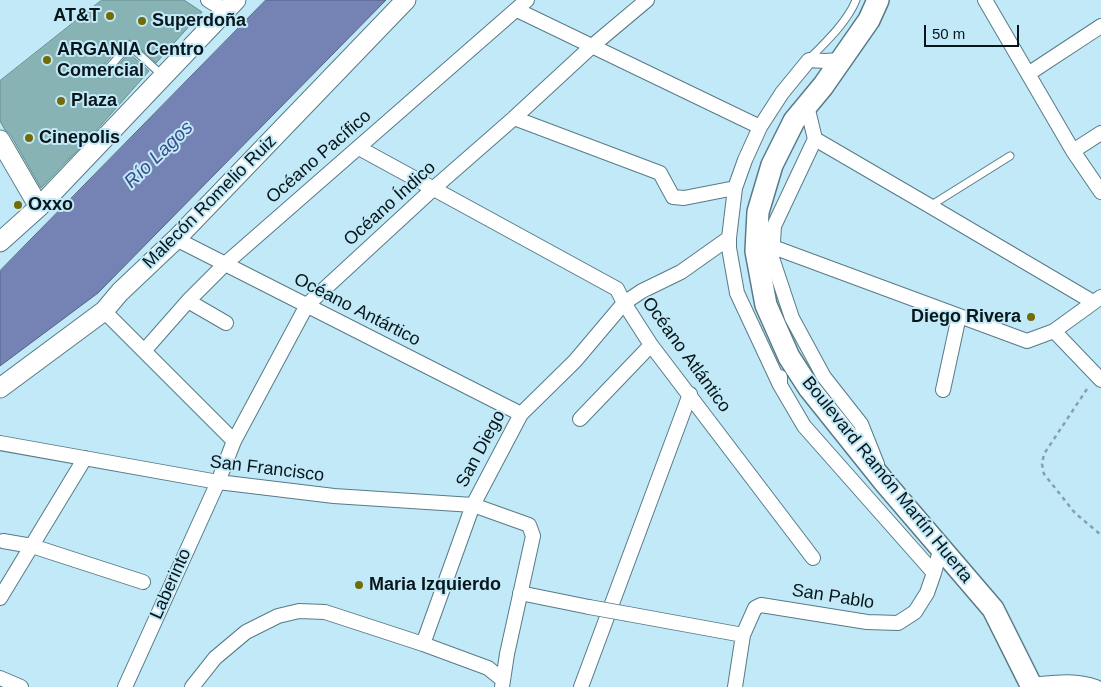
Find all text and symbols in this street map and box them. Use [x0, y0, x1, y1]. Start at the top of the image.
place label: AT&T [53, 5, 100, 27]
marker: AT&T [104, 10, 116, 22]
place label: Superdoña [152, 10, 246, 32]
marker: Superdoña [136, 15, 148, 27]
scale bar [926, 15, 1021, 47]
text: 50 m [932, 25, 965, 42]
place label: ARGANIA Centro Comercial [57, 39, 204, 82]
marker: ARGANIA Centro Comercial [41, 54, 53, 66]
place label: Plaza [71, 90, 117, 112]
marker: Plaza [55, 95, 67, 107]
street label: Océano Pacífico [262, 106, 376, 208]
water label: Río Lagos [120, 117, 198, 193]
place label: Cinepolis [39, 127, 120, 149]
street label: Malecón Romelio Ruiz [139, 131, 281, 273]
marker: Cinepolis [23, 132, 35, 144]
street label: Océano Índico [340, 157, 440, 251]
place label: Oxxo [28, 194, 73, 216]
marker: Oxxo [12, 199, 24, 211]
street label: Océano Antártico [290, 269, 424, 351]
street label: Océano Atlántico [637, 293, 735, 417]
place label: Diego Rivera [911, 306, 1021, 328]
marker: Diego Rivera [1025, 311, 1037, 323]
street label: Boulevard Ramón Martín Huerta [797, 373, 977, 587]
street label: San Diego [452, 407, 510, 491]
street label: San Francisco [209, 451, 325, 487]
street label: Laberinto [146, 545, 196, 623]
place label: Maria Izquierdo [369, 574, 501, 596]
marker: Maria Izquierdo [353, 579, 365, 591]
street label: San Pablo [790, 580, 876, 614]

